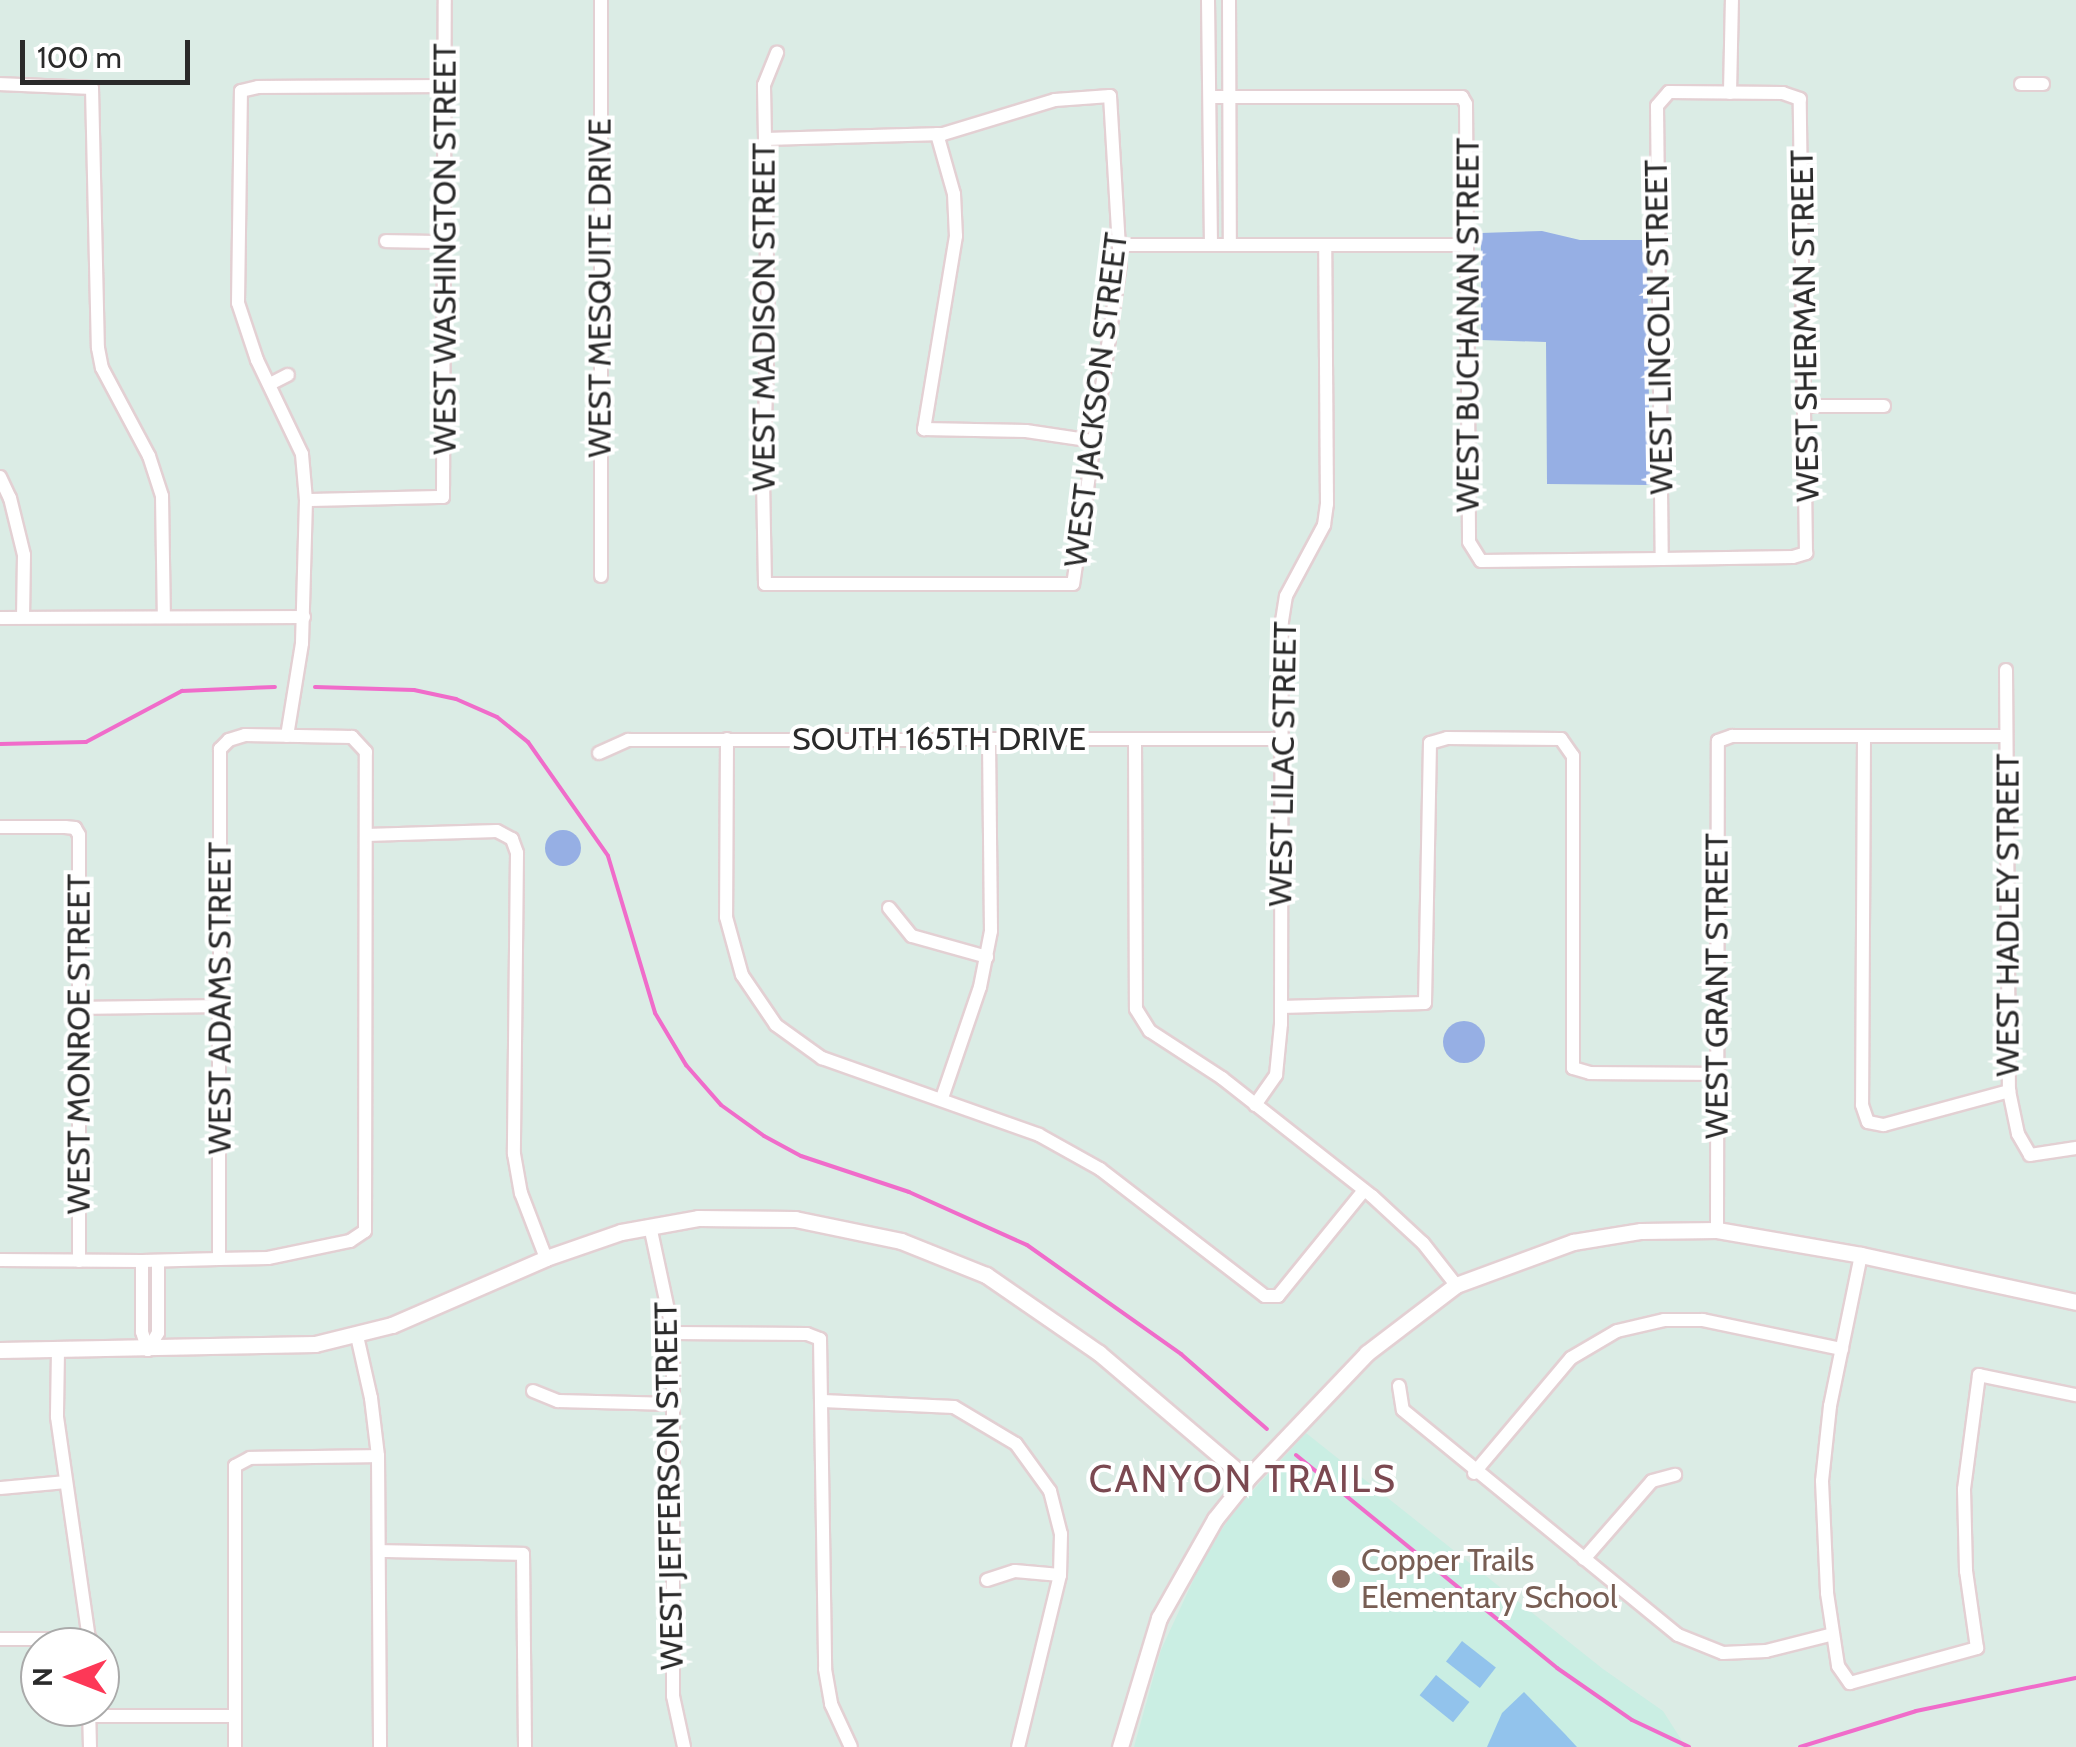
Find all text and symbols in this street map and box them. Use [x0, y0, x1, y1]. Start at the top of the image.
scale bar [25, 20, 195, 82]
text: 100 m [37, 39, 122, 76]
street label: WEST WASHINGTON STREET [426, 43, 464, 455]
street label: WEST MESQUITE DRIVE [581, 118, 619, 458]
street label: WEST BUCHANAN STREET [1449, 138, 1487, 512]
street label: WEST MADISON STREET [745, 143, 783, 491]
street label: WEST SHERMAN STREET [1783, 150, 1827, 502]
street label: WEST LINCOLN STREET [1637, 159, 1681, 495]
street label: WEST JACKSON STREET [1056, 231, 1136, 569]
street label: WEST LILAC STREET [1261, 621, 1305, 907]
street label: SOUTH 165TH DRIVE [792, 720, 1086, 758]
street label: WEST HADLEY STREET [1989, 753, 2027, 1077]
street label: WEST GRANT STREET [1698, 833, 1736, 1139]
street label: WEST ADAMS STREET [201, 842, 239, 1154]
street label: WEST MONROE STREET [60, 874, 98, 1214]
street label: WEST JEFFERSON STREET [647, 1302, 691, 1670]
district label: CANYON TRAILS [1089, 1456, 1397, 1502]
place label: Copper Trails Elementary School [1361, 1542, 1618, 1617]
marker: Copper Trails Elementary School [1330, 1568, 1352, 1590]
north arrow [20, 1627, 120, 1727]
text: N [25, 1667, 59, 1687]

